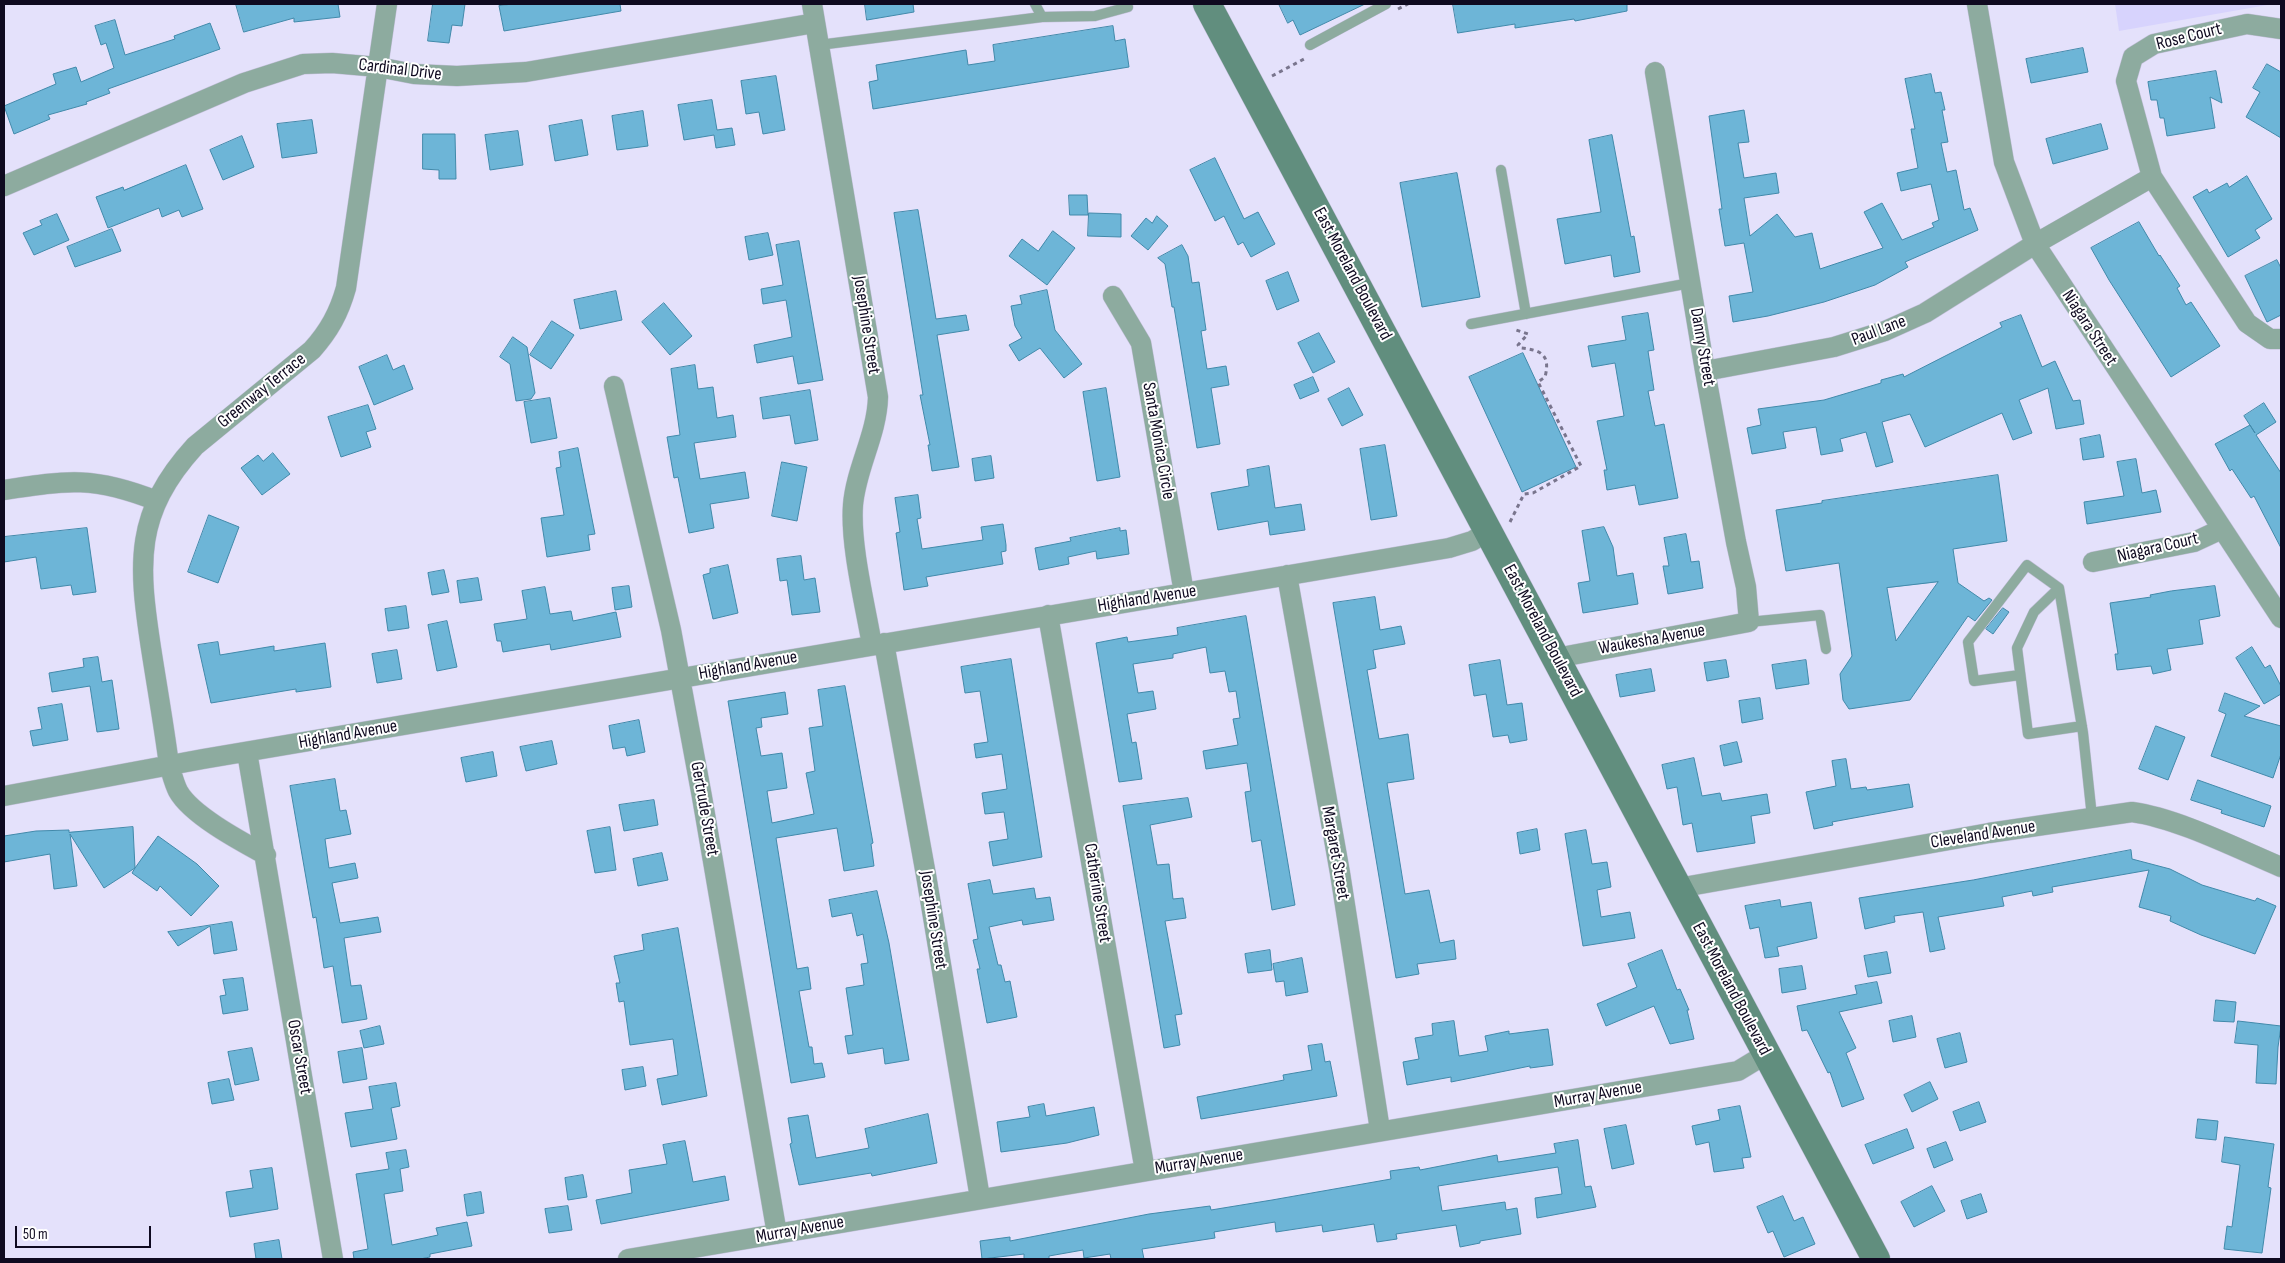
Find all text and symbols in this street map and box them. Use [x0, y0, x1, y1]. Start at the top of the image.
street label: Rose Court [2154, 18, 2224, 56]
street label: Cardinal Drive [357, 54, 443, 86]
street label: East Moreland Boulevard [1308, 204, 1396, 344]
street label: Josephine Street [848, 274, 884, 376]
street label: Niagara Street [2057, 286, 2121, 370]
street label: Danny Street [1685, 306, 1719, 388]
street label: Paul Lane [1849, 311, 1909, 351]
street label: Greenway Terrace [214, 349, 310, 433]
street label: Santa Monica Circle [1137, 381, 1179, 501]
street label: Niagara Court [2115, 528, 2201, 568]
street label: East Moreland Boulevard [1498, 561, 1586, 701]
street label: Highland Avenue [1096, 581, 1198, 617]
street label: Waukesha Avenue [1597, 620, 1707, 660]
street label: Highland Avenue [697, 647, 799, 685]
street label: Highland Avenue [297, 716, 399, 754]
street label: Gertrude Street [685, 760, 723, 858]
street label: Margaret Street [1316, 805, 1354, 901]
street label: Cleveland Avenue [1929, 816, 2037, 854]
street label: Catherine Street [1079, 842, 1115, 944]
street label: Josephine Street [915, 869, 951, 971]
street label: East Moreland Boulevard [1687, 919, 1775, 1059]
street label: Oscar Street [282, 1018, 316, 1096]
street label: Murray Avenue [1552, 1077, 1644, 1113]
street label: Murray Avenue [1153, 1144, 1245, 1180]
street label: Murray Avenue [754, 1212, 846, 1248]
scale bar [18, 1216, 154, 1248]
text: 50 m [23, 1225, 48, 1244]

